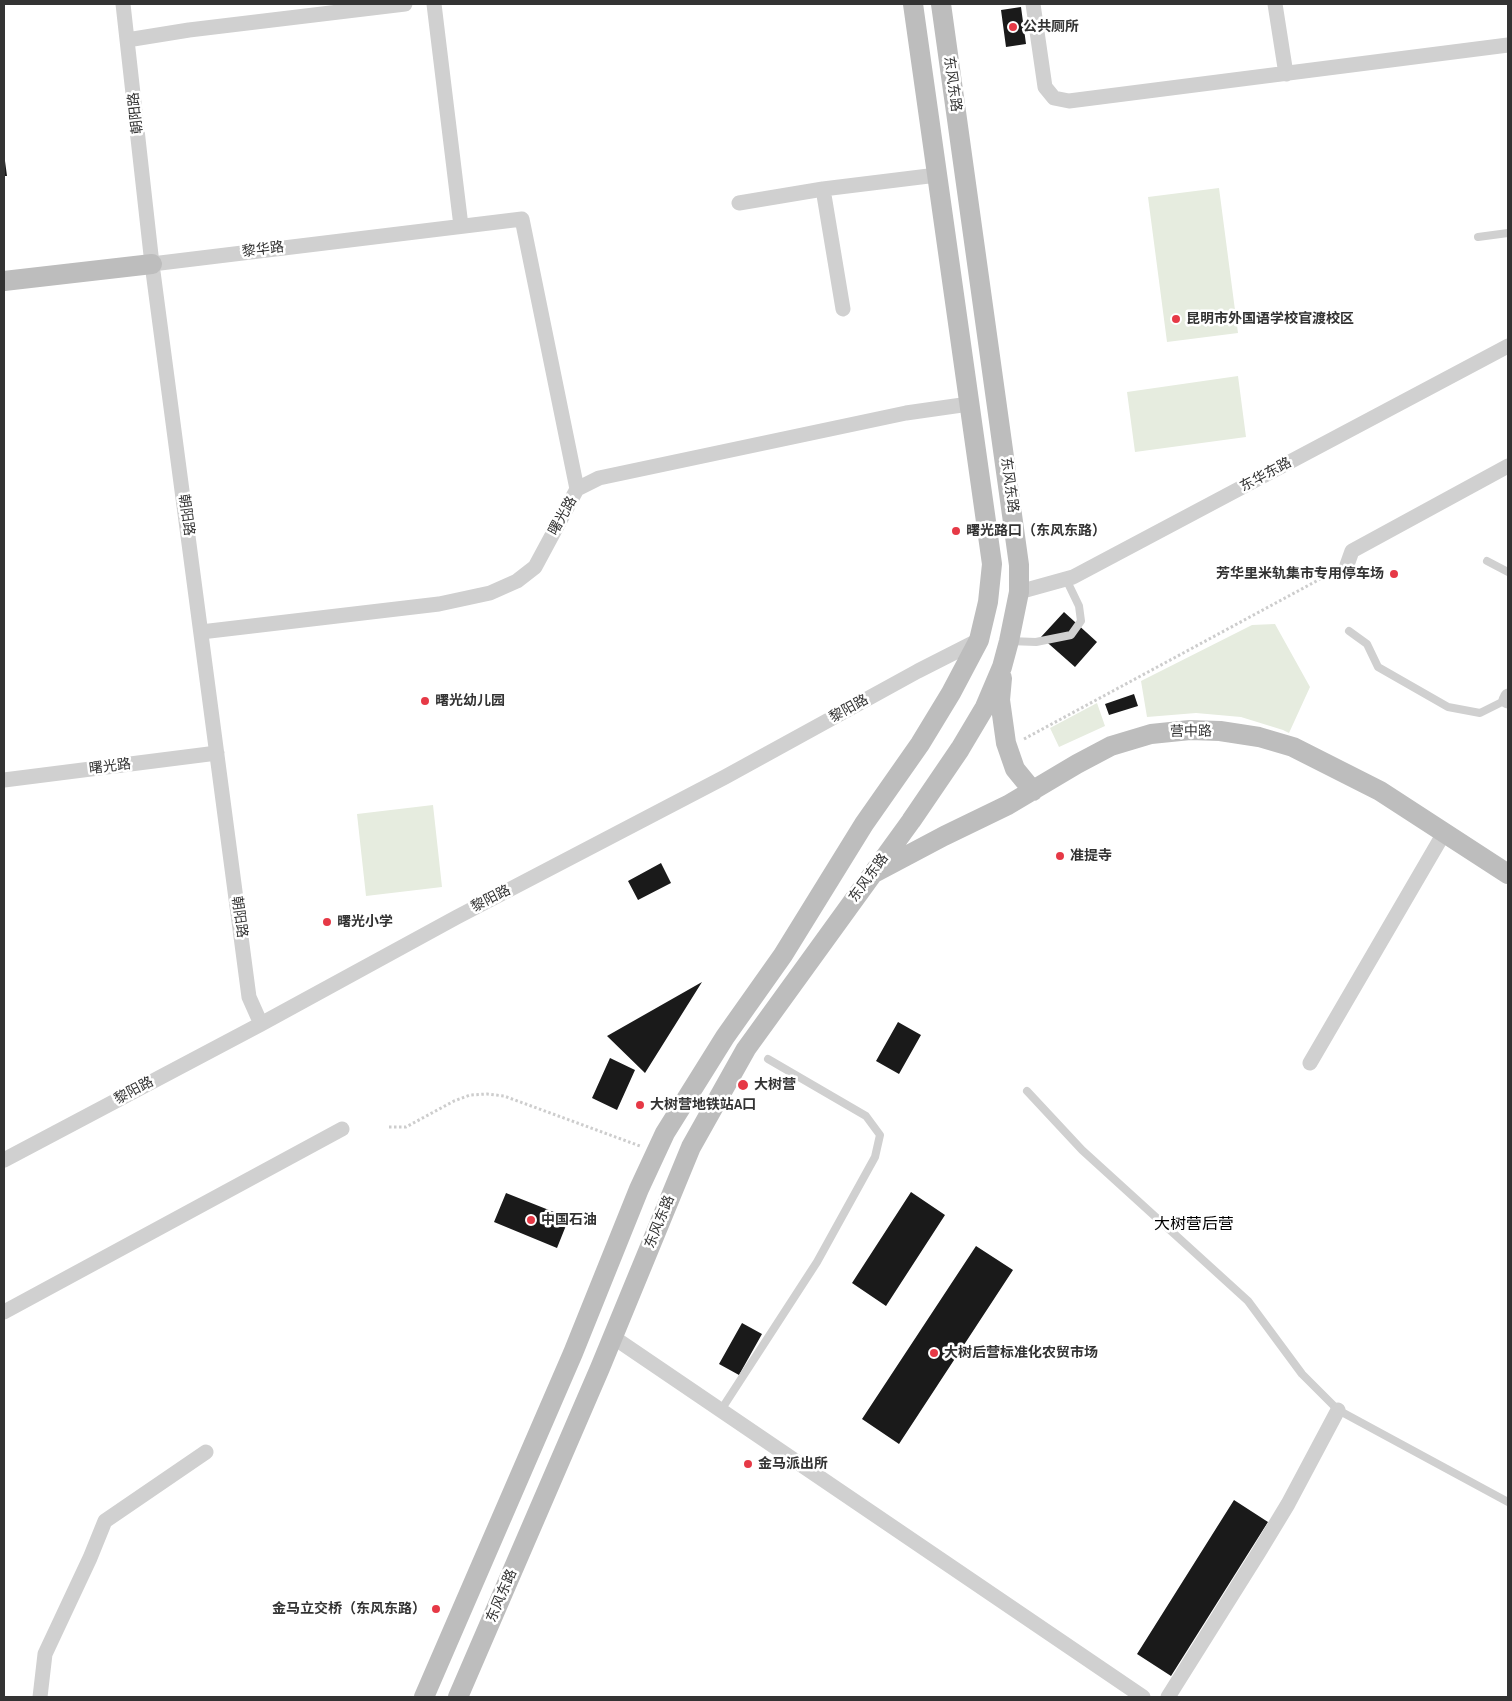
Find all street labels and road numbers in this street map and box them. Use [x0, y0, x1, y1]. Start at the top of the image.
street label: 东风东路 [940, 55, 964, 113]
street label: 朝阳路 [125, 91, 147, 135]
street label: 黎华路 [241, 239, 285, 261]
street label: 东华东路 [1237, 454, 1295, 496]
street label: 东风东路 [997, 456, 1021, 514]
street label: 朝阳路 [175, 493, 197, 537]
street label: 曙光路 [545, 494, 581, 538]
street label: 黎阳路 [827, 691, 871, 727]
street label: 营中路 [1170, 723, 1212, 741]
street label: 曙光路 [88, 756, 132, 778]
street label: 东风东路 [846, 850, 892, 906]
street label: 黎阳路 [468, 882, 514, 916]
street label: 朝阳路 [228, 895, 250, 939]
street label: 黎阳路 [112, 1074, 156, 1108]
street label: 东风东路 [642, 1193, 678, 1251]
street label: 东风东路 [483, 1567, 521, 1625]

